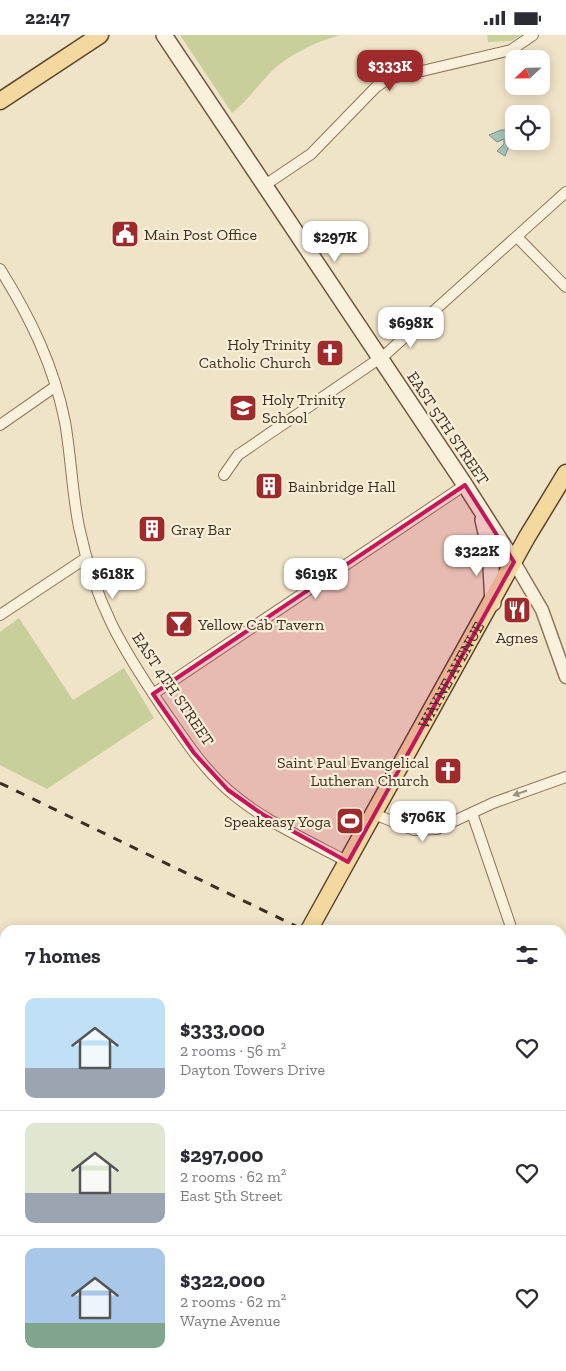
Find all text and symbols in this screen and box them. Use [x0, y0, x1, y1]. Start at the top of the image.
text: 22:47 [25, 6, 70, 29]
pin: $333K [355, 50, 425, 92]
north arrow [505, 50, 550, 95]
map controls [505, 50, 550, 150]
text: $333K [368, 56, 412, 75]
button: locate [505, 105, 550, 150]
public building icon: Main Post Office [110, 219, 140, 249]
pin: $297K [300, 221, 370, 263]
place label: Main Post Office [144, 225, 257, 244]
text: $297K [313, 227, 357, 246]
pin: $698K [376, 307, 446, 349]
text: $698K [389, 313, 433, 332]
place label: Holy Trinity Catholic Church [199, 335, 312, 372]
church icon: Holy Trinity Catholic Church [315, 338, 345, 368]
street label: EAST 5TH STREET [403, 368, 493, 488]
place label: Holy Trinity School [262, 390, 347, 427]
school or university icon: Holy Trinity School [228, 393, 258, 423]
building icon: Bainbridge Hall [254, 471, 284, 501]
place label: Bainbridge Hall [288, 477, 396, 496]
building icon: Gray Bar [137, 514, 167, 544]
place label: Gray Bar [171, 520, 232, 539]
pin: $322K [442, 535, 512, 577]
text: $322K [455, 541, 499, 560]
pin: $618K [78, 557, 148, 600]
pin: $619K [281, 557, 351, 600]
text: $618K [92, 564, 134, 583]
text: $619K [295, 564, 337, 583]
restaurant icon: Agnes [502, 595, 532, 625]
bar icon: Yellow Cab Tavern [164, 609, 194, 639]
place label: Yellow Cab Tavern [197, 615, 325, 634]
street label: WAYNE AVENUE [413, 618, 488, 731]
place label: Agnes [496, 628, 538, 647]
street label: EAST 4TH STREET [128, 629, 218, 749]
place label: Saint Paul Evangelical Lutheran Church [277, 753, 429, 790]
church icon: Saint Paul Evangelical Lutheran Church [433, 756, 463, 786]
one-way arrow [512, 789, 527, 797]
pin: $706K [388, 801, 458, 843]
sports icon: Speakeasy Yoga [335, 806, 365, 836]
text: $706K [401, 807, 445, 826]
place label: Speakeasy Yoga [224, 812, 331, 831]
icon: filters [513, 941, 541, 969]
text: 7 homes [25, 943, 101, 968]
text: $333,000 [180, 1016, 265, 1041]
icon: home [65, 1018, 125, 1078]
icon: heart [513, 1034, 541, 1062]
text: 2 rooms · 56 m² [180, 1041, 286, 1060]
text: Dayton Towers Drive [180, 1060, 325, 1079]
text: $297,000 [180, 1142, 263, 1167]
icon: home [65, 1143, 125, 1203]
icon: heart [513, 1159, 541, 1187]
text: 2 rooms · 62 m² [180, 1167, 286, 1186]
text: East 5th Street [180, 1186, 282, 1205]
text: $322,000 [180, 1267, 265, 1292]
icon: home [65, 1268, 125, 1328]
icon: heart [513, 1284, 541, 1312]
text: 2 rooms · 62 m² [180, 1292, 286, 1311]
text: Wayne Avenue [180, 1311, 280, 1330]

